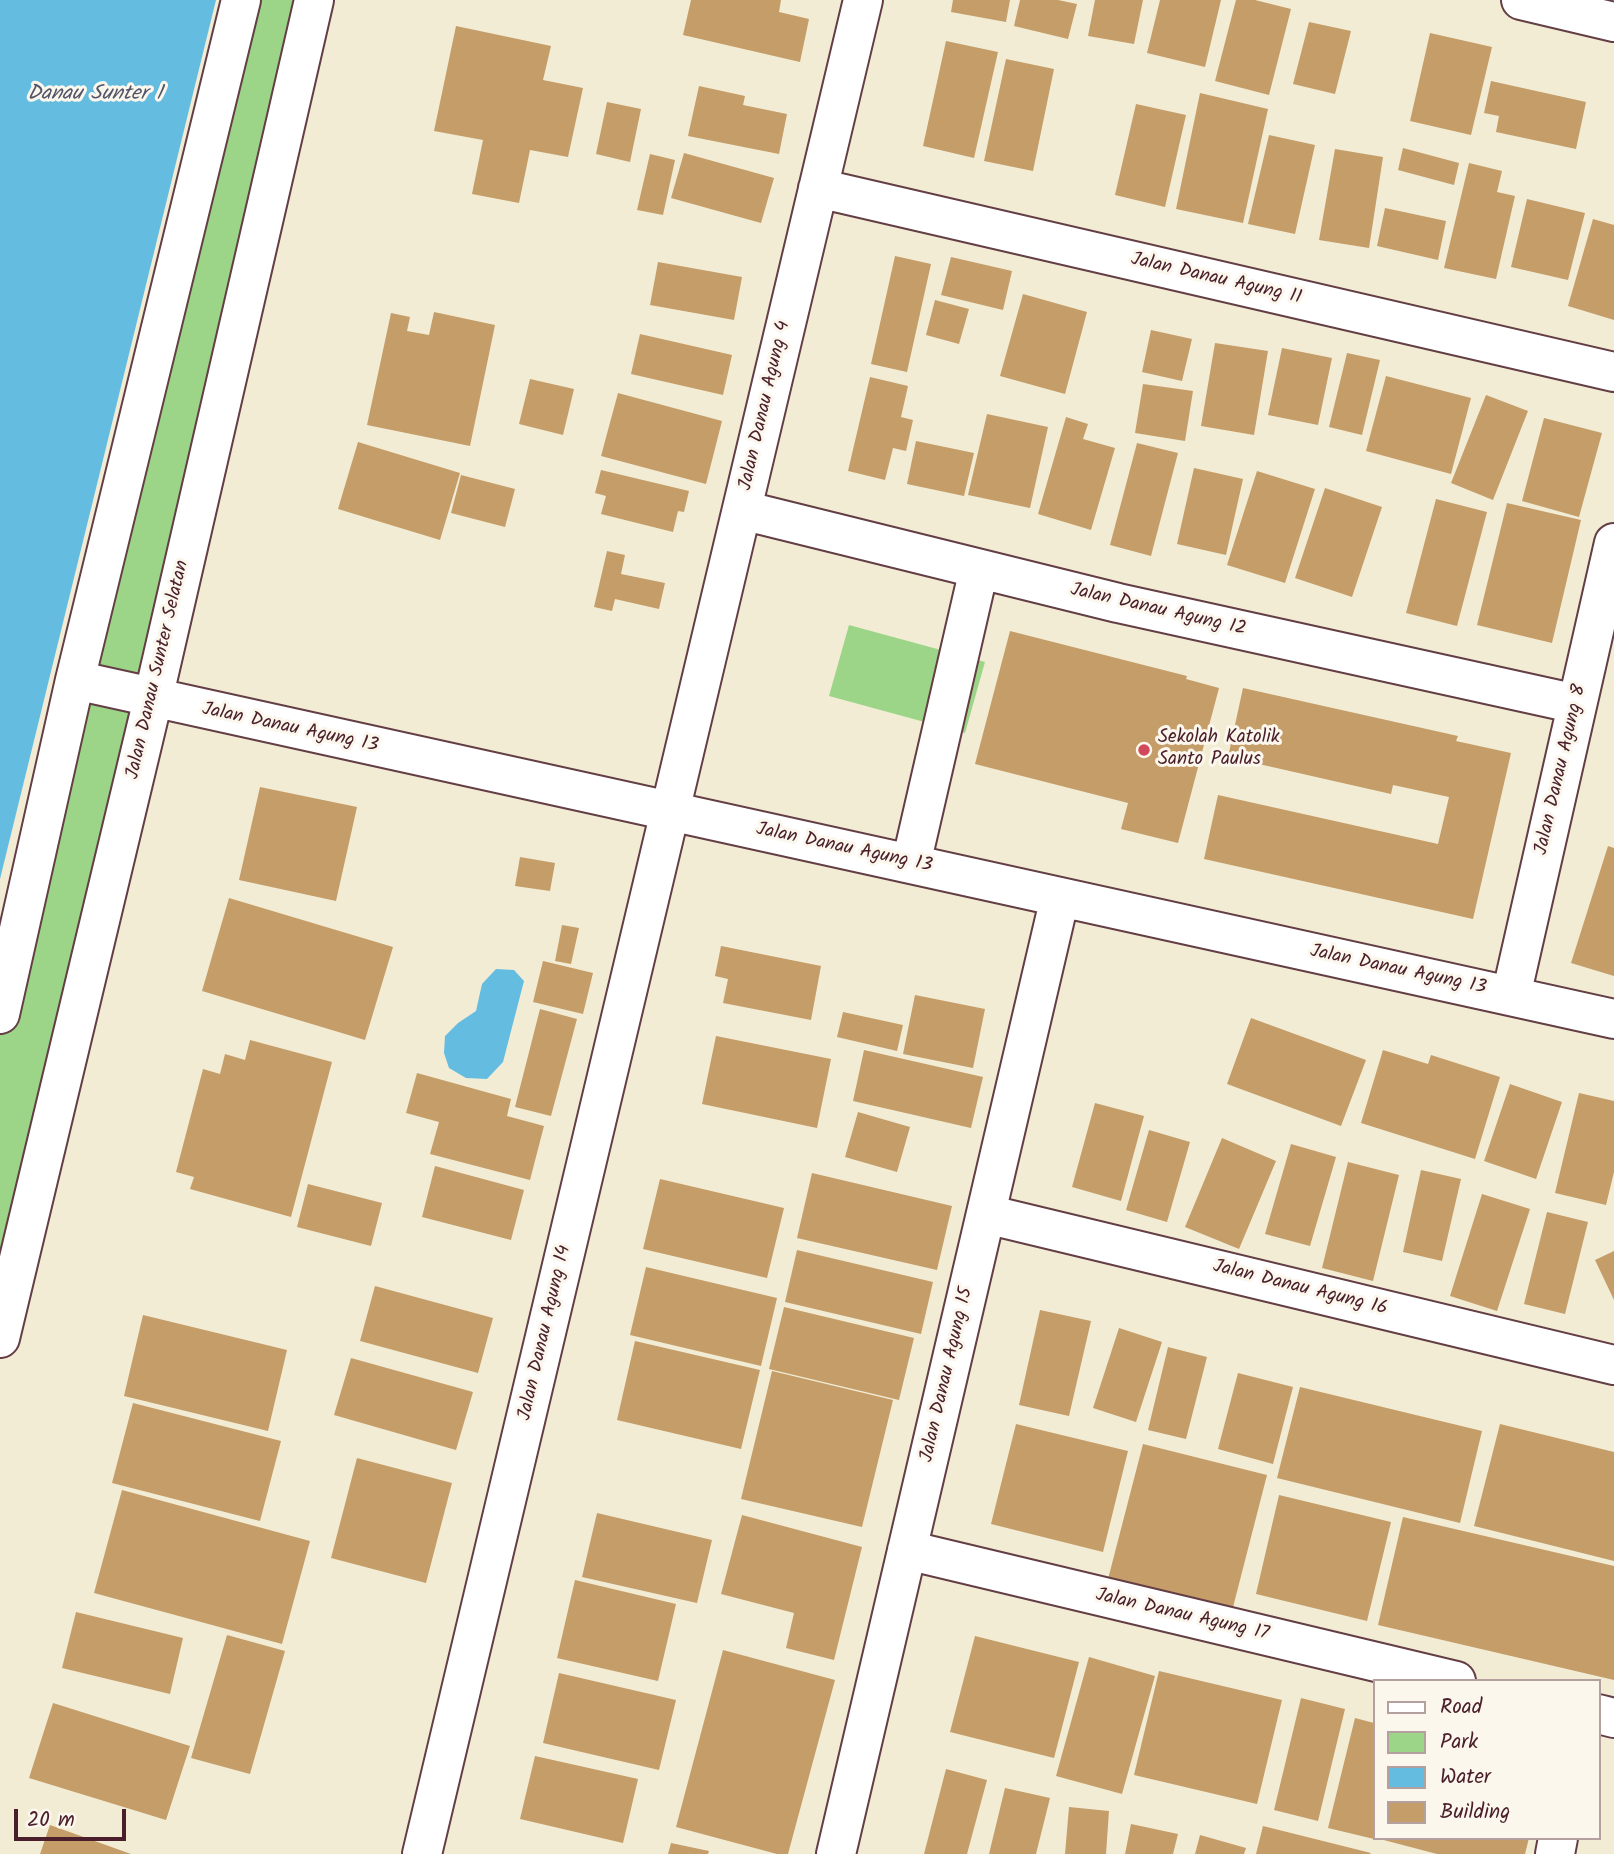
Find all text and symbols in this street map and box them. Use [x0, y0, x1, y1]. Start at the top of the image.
water label: Danau Sunter 1 [28, 82, 162, 108]
street label: Jalan Danau Agung 11 [1128, 249, 1304, 311]
street label: Jalan Danau Agung 4 [735, 319, 797, 493]
street label: Jalan Danau Sunter Selatan [123, 558, 195, 782]
street label: Jalan Danau Agung 12 [1068, 580, 1248, 642]
street label: Jalan Danau Agung 8 [1531, 683, 1593, 857]
street label: Jalan Danau Agung 13 [200, 699, 380, 759]
place label: Sekolah Katolik Santo Paulus [1158, 728, 1280, 772]
marker: Sekolah Katolik Santo Paulus [1136, 742, 1152, 758]
street label: Jalan Danau Agung 13 [754, 819, 934, 879]
street label: Jalan Danau Agung 13 [1308, 941, 1488, 1001]
street label: Jalan Danau Agung 14 [515, 1243, 577, 1423]
street label: Jalan Danau Agung 16 [1210, 1256, 1390, 1322]
street label: Jalan Danau Agung 15 [917, 1285, 979, 1465]
street label: Jalan Danau Agung 17 [1093, 1585, 1271, 1647]
legend [1372, 1679, 1600, 1840]
text: Road [1440, 1691, 1482, 1724]
text: Park [1440, 1726, 1478, 1759]
text: Water [1440, 1761, 1491, 1794]
scale bar [18, 1794, 130, 1838]
text: Building [1440, 1796, 1510, 1829]
text: 20 m [27, 1804, 75, 1837]

